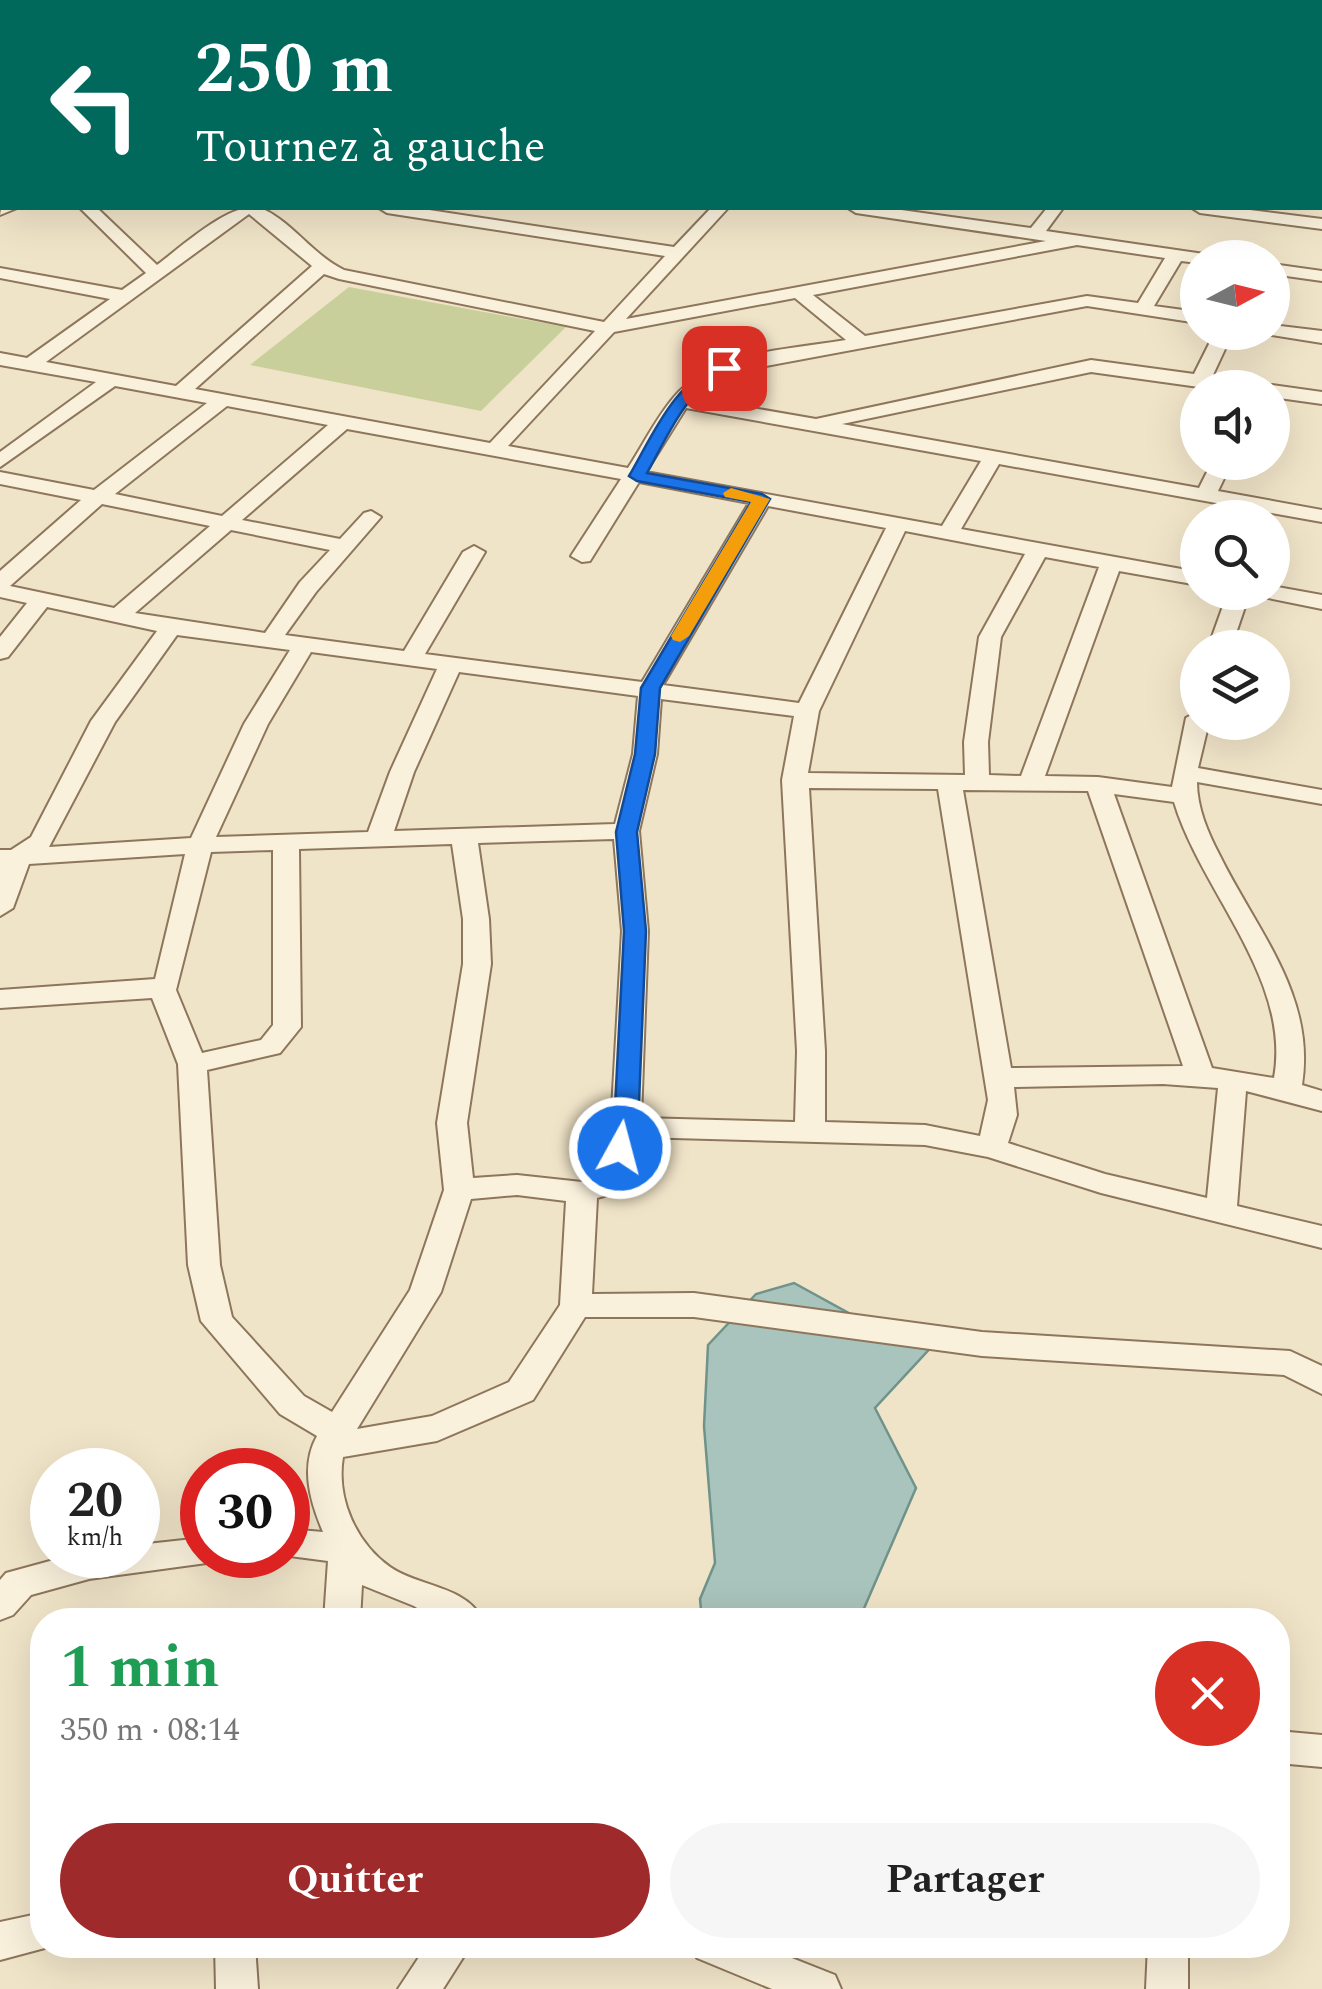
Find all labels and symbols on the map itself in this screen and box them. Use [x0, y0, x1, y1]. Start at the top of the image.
north arrow [1180, 240, 1290, 350]
pin [682, 326, 767, 411]
position arrow [568, 1096, 672, 1200]
speed limit sign: 30 [180, 1448, 310, 1578]

